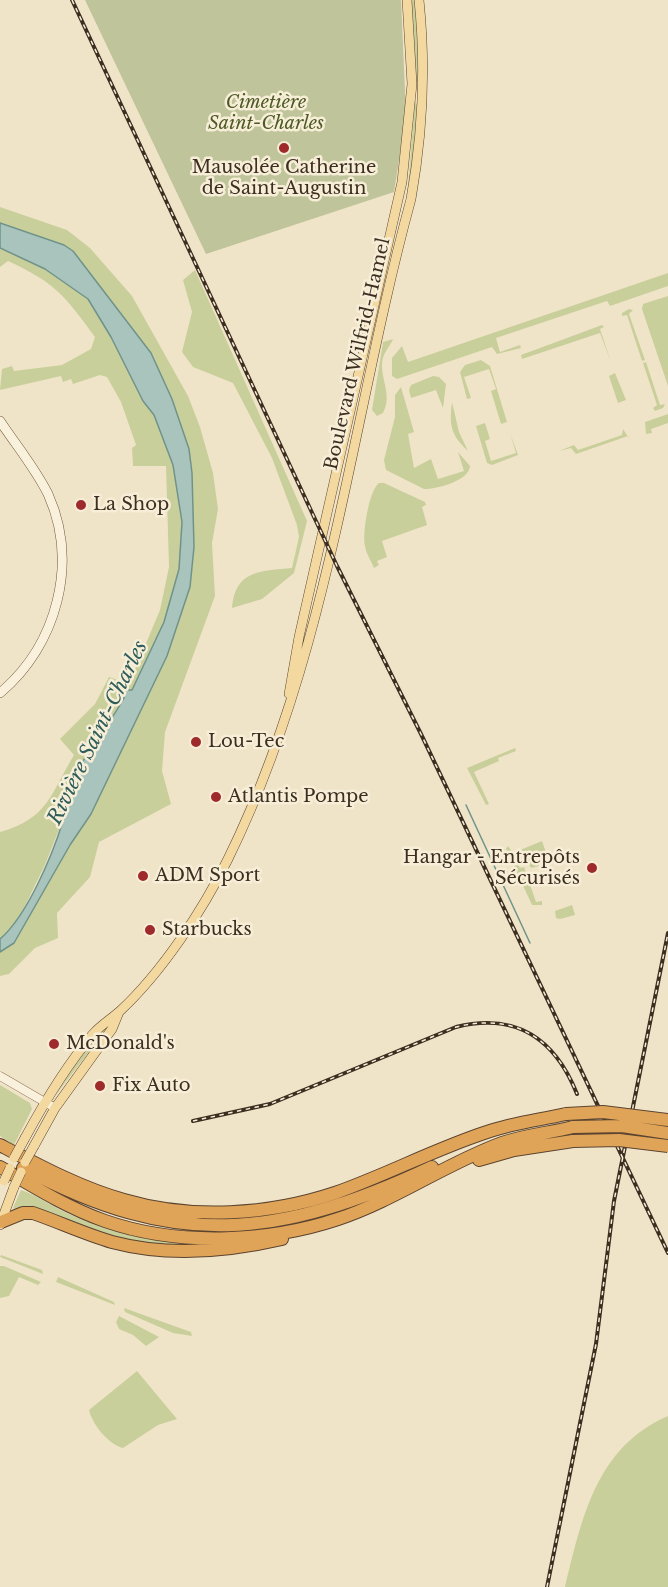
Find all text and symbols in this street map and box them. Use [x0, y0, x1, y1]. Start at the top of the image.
park label: Cimetière Saint-Charles [208, 92, 324, 134]
marker: Mausolée Catherine de Saint-Augustin [277, 141, 291, 155]
place label: Mausolée Catherine de Saint-Augustin [192, 157, 376, 200]
street label: Boulevard Wilfrid-Hamel [321, 236, 395, 472]
place label: La Shop [93, 494, 169, 516]
marker: La Shop [74, 498, 88, 512]
water label: Rivière Saint-Charles [43, 637, 153, 829]
place label: Lou-Tec [208, 731, 284, 753]
marker: Lou-Tec [189, 735, 203, 749]
place label: Atlantis Pompe [228, 786, 369, 808]
marker: Atlantis Pompe [209, 790, 223, 804]
place label: Hangar - Entrepôts Sécurisés [403, 847, 580, 890]
marker: Hangar - Entrepôts Sécurisés [585, 861, 599, 875]
place label: ADM Sport [155, 865, 260, 887]
marker: ADM Sport [136, 869, 150, 883]
place label: Starbucks [162, 919, 252, 941]
marker: Starbucks [143, 923, 157, 937]
place label: McDonald's [66, 1033, 175, 1055]
marker: McDonald's [47, 1037, 61, 1051]
place label: Fix Auto [112, 1075, 191, 1097]
marker: Fix Auto [93, 1079, 107, 1093]

